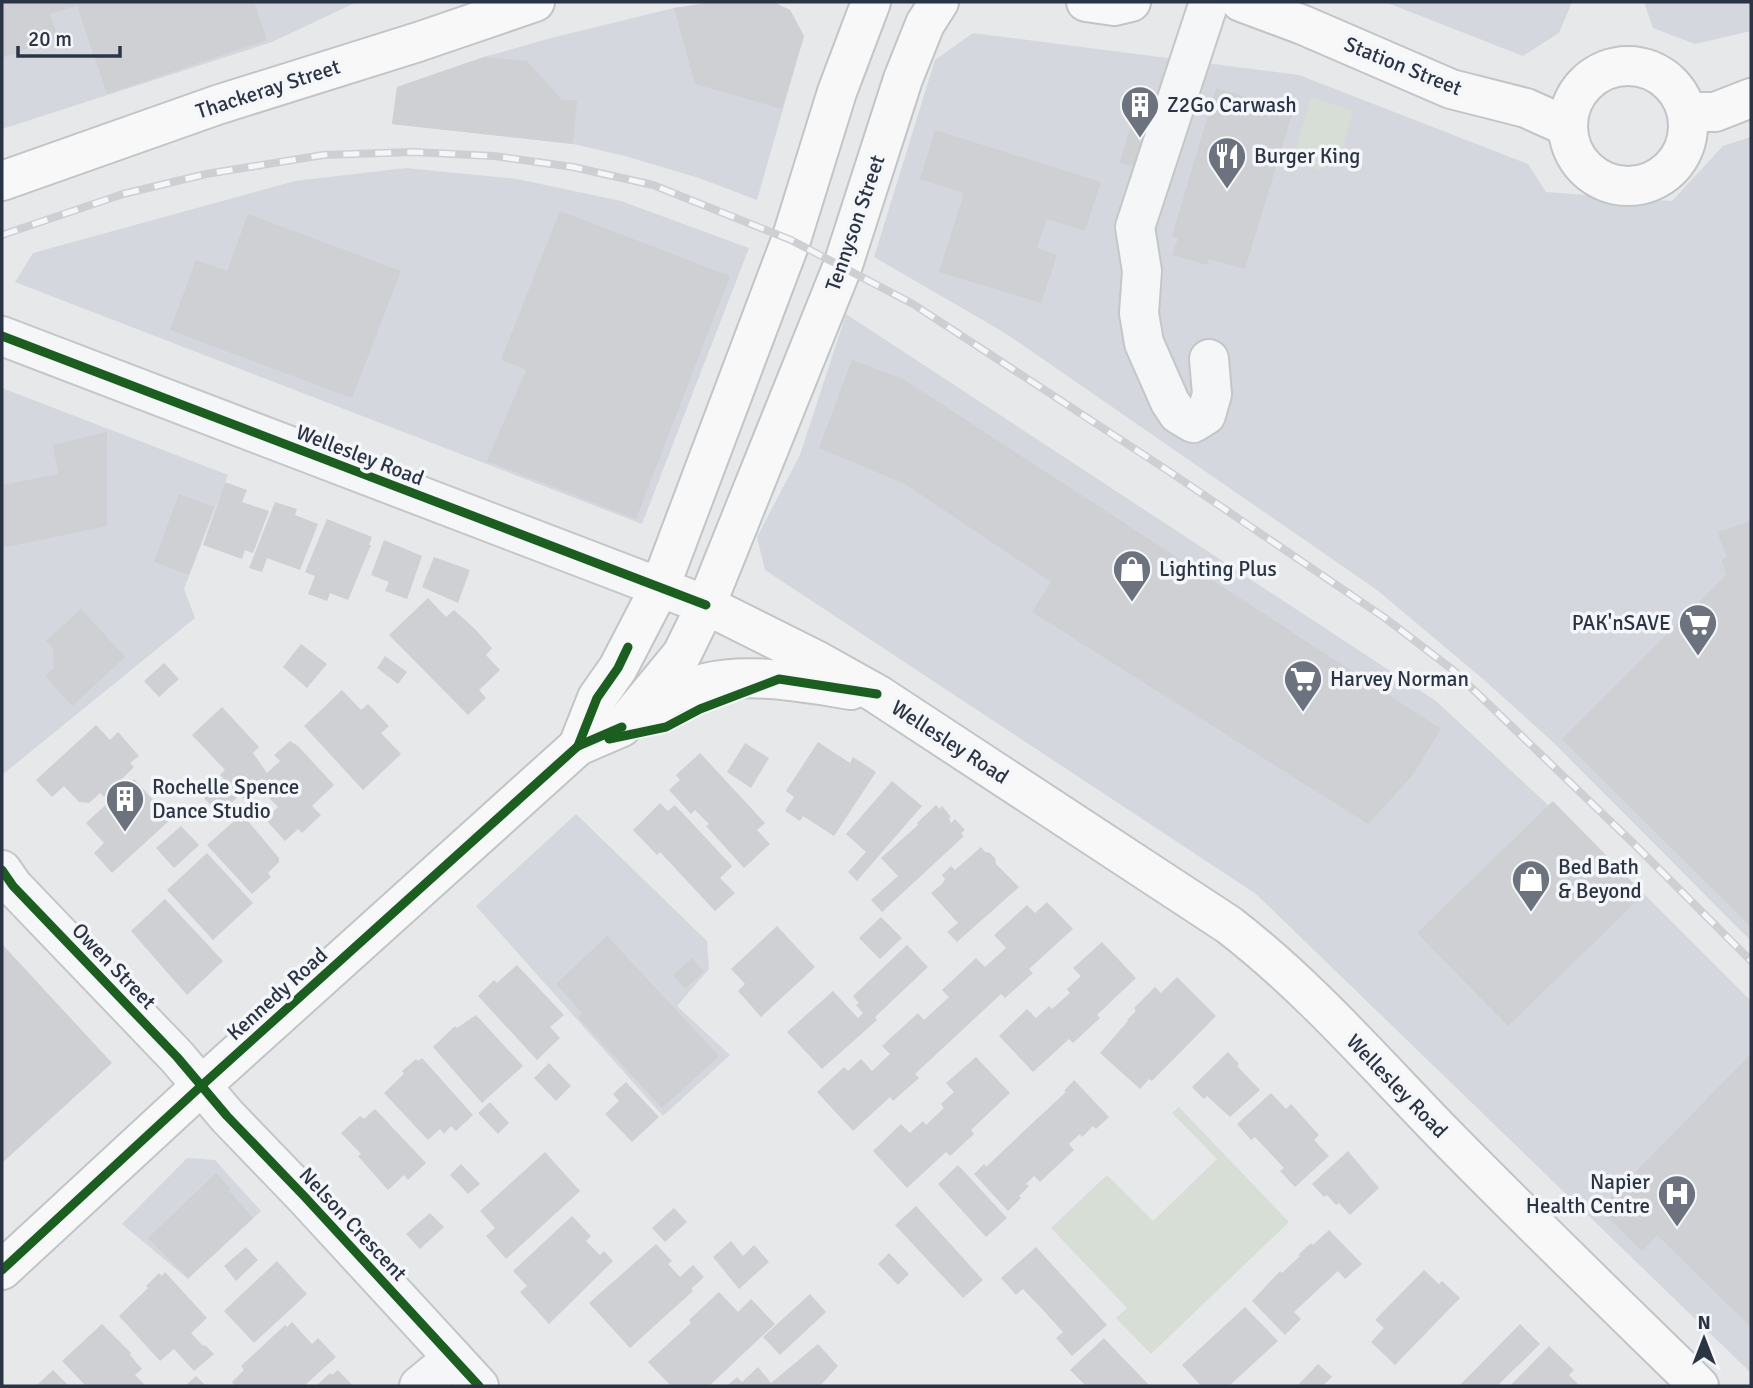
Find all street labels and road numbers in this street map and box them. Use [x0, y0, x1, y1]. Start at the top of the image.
street label: Station Street [1340, 31, 1466, 101]
street label: Thackeray Street [193, 53, 343, 125]
street label: Tennyson Street [820, 151, 890, 295]
street label: Wellesley Road [292, 419, 428, 491]
street label: Wellesley Road [886, 694, 1014, 790]
street label: Owen Street [66, 917, 162, 1015]
street label: Kennedy Road [221, 942, 333, 1046]
street label: Wellesley Road [1341, 1029, 1453, 1143]
street label: Nelson Crescent [294, 1162, 412, 1286]

